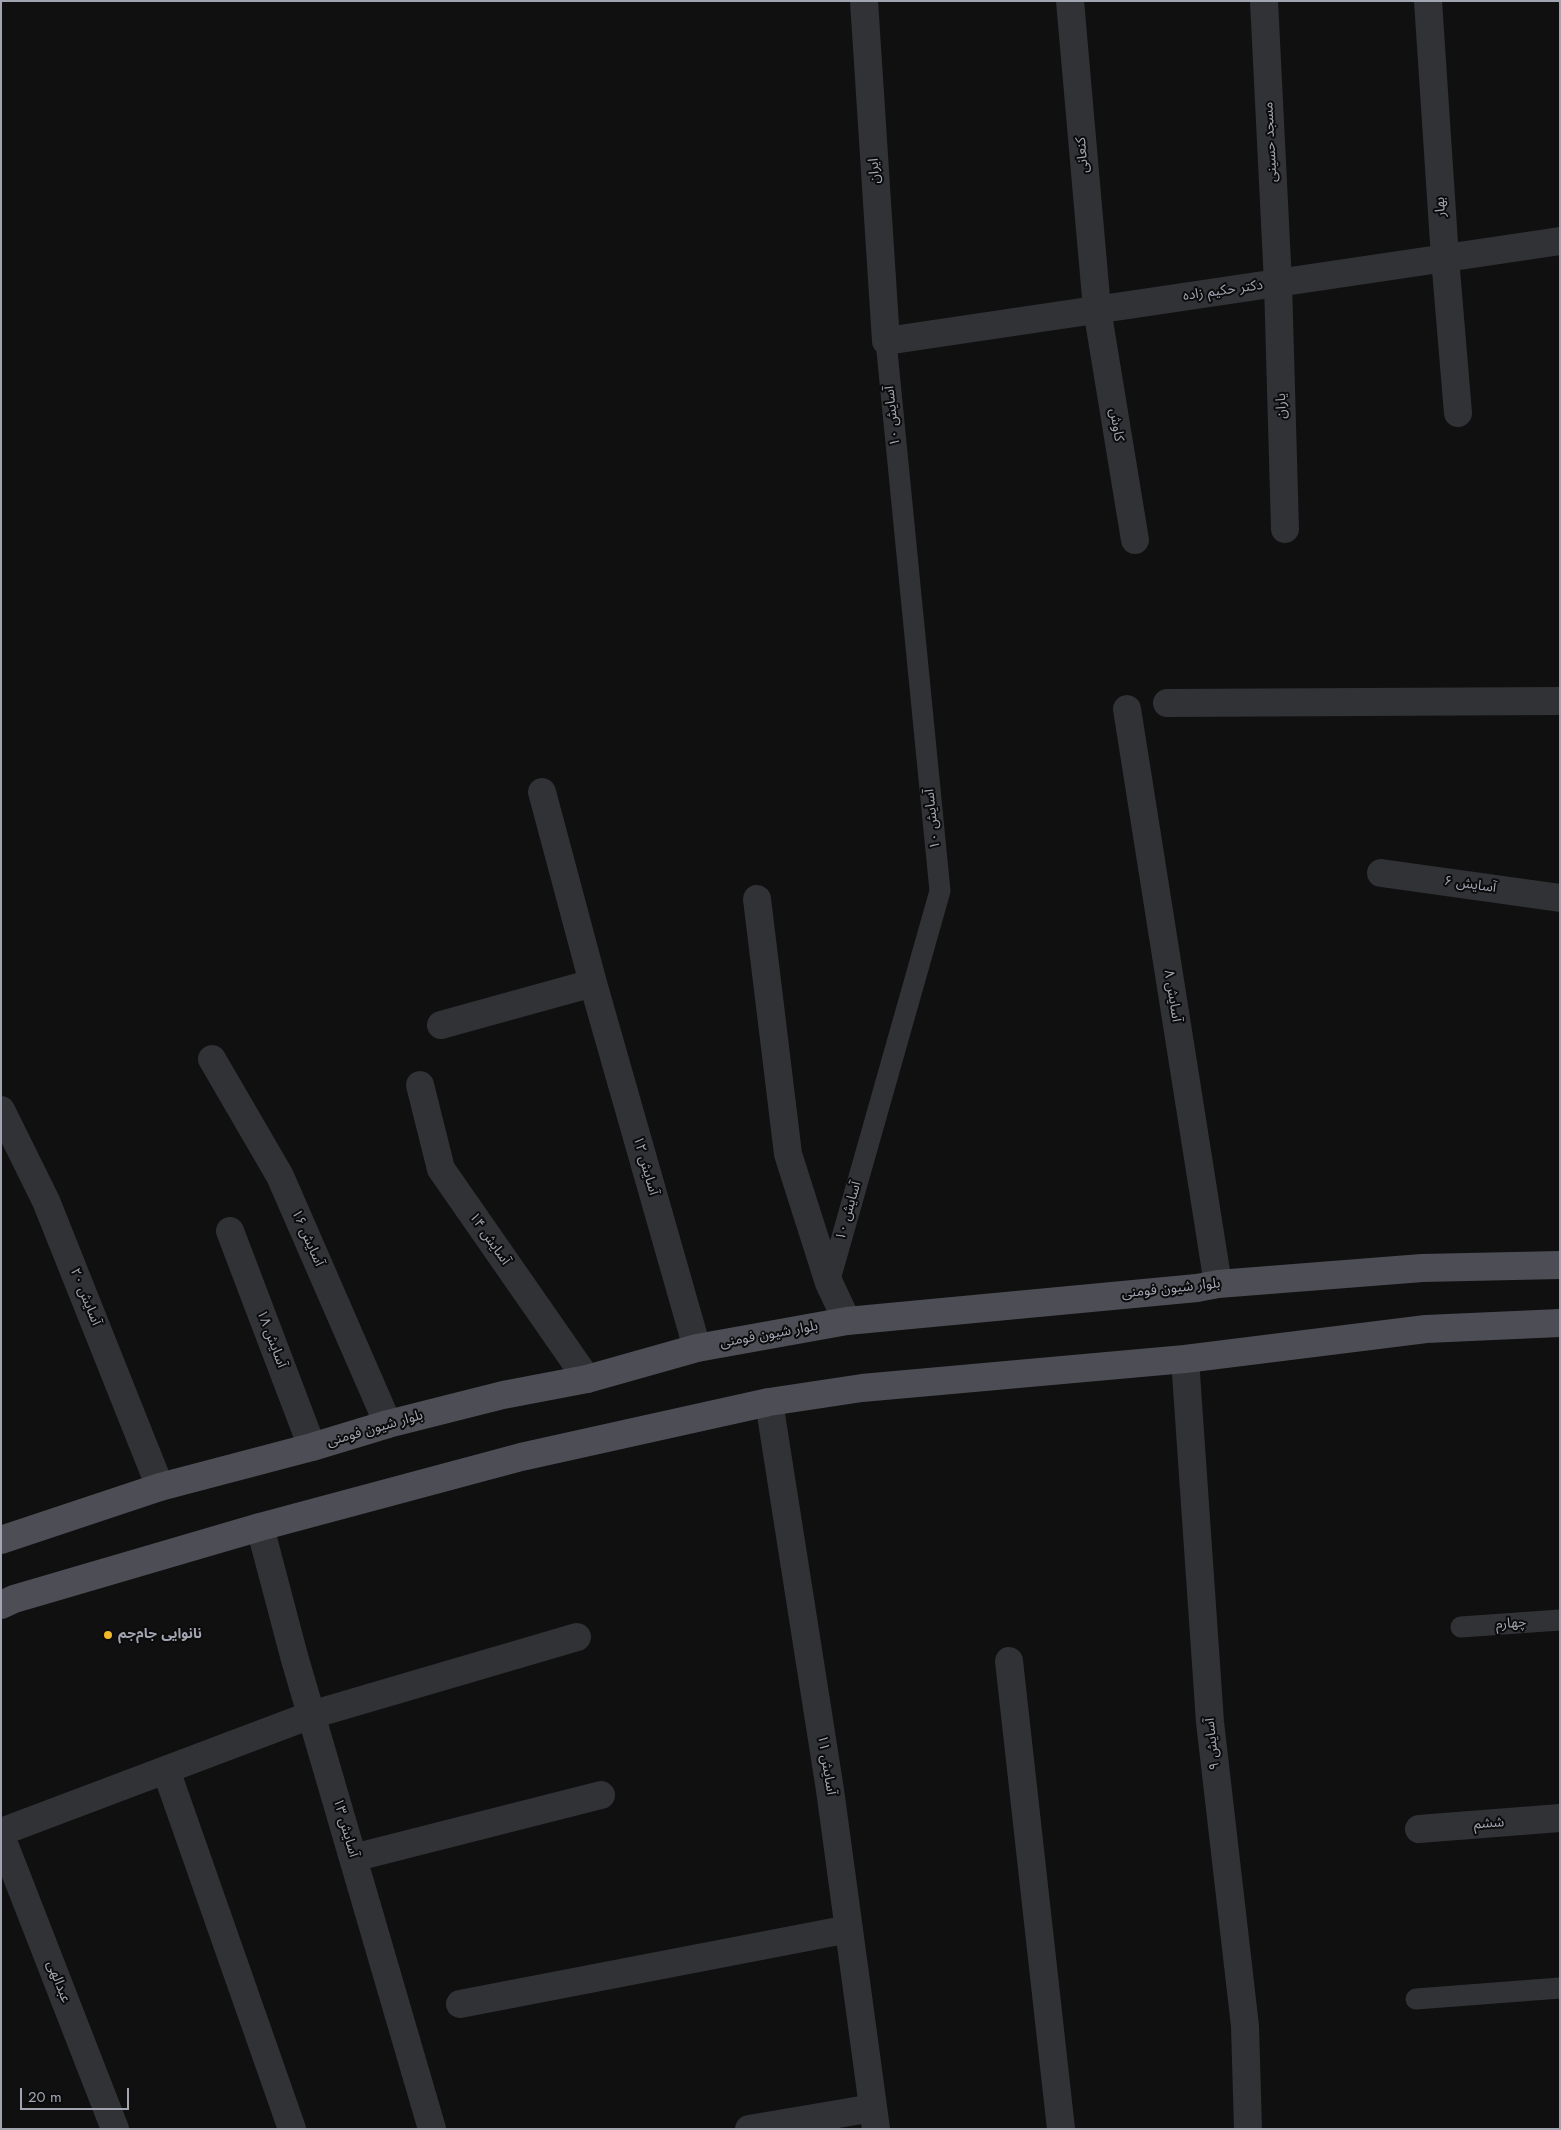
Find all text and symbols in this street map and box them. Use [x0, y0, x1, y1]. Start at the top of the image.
street label: مسجد حسینی [1261, 101, 1281, 183]
street label: کنعانی [1073, 136, 1093, 174]
street label: ایران [866, 158, 884, 184]
street label: بهار [1432, 196, 1450, 218]
street label: دکتر حکیم زاده [1182, 277, 1264, 305]
street label: آسایش ‍۱۰ [881, 385, 905, 447]
street label: یاران [1273, 393, 1291, 419]
street label: کاوش [1105, 407, 1127, 443]
street label: آسایش ‍۱۰ [921, 788, 945, 850]
street label: آسایش ۶ [1443, 873, 1497, 897]
street label: آسایش ۸ [1160, 969, 1184, 1023]
street label: آسایش ۱۲ [629, 1135, 661, 1197]
street label: آسایش ‍۱۰ [833, 1180, 865, 1242]
street label: آسایش ۱۶ [287, 1207, 327, 1269]
street label: آسایش ۱۴ [465, 1209, 513, 1269]
street label: آسایش ۲۰ [66, 1266, 104, 1328]
street label: بلوار شیون فومنی [1121, 1275, 1221, 1303]
street label: آسایش ۱۸ [252, 1308, 290, 1370]
street label: بلوار شیون فومنی [719, 1318, 819, 1352]
street label: بلوار شیون فومنی [325, 1407, 425, 1451]
street label: چهارم [1495, 1615, 1527, 1633]
place label: نانوایی جام‌جم [118, 1627, 202, 1643]
marker: نانوایی جام‌جم [102, 1629, 114, 1641]
street label: آسایش ۹ [1202, 1717, 1224, 1771]
street label: آسایش ۱۱ [813, 1734, 839, 1796]
street label: آسایش ۱۳ [329, 1797, 361, 1859]
street label: ششم [1473, 1815, 1505, 1833]
street label: عبدالهی [42, 1959, 74, 2005]
scale bar [22, 2078, 131, 2110]
text: 20 m [28, 2086, 62, 2108]

